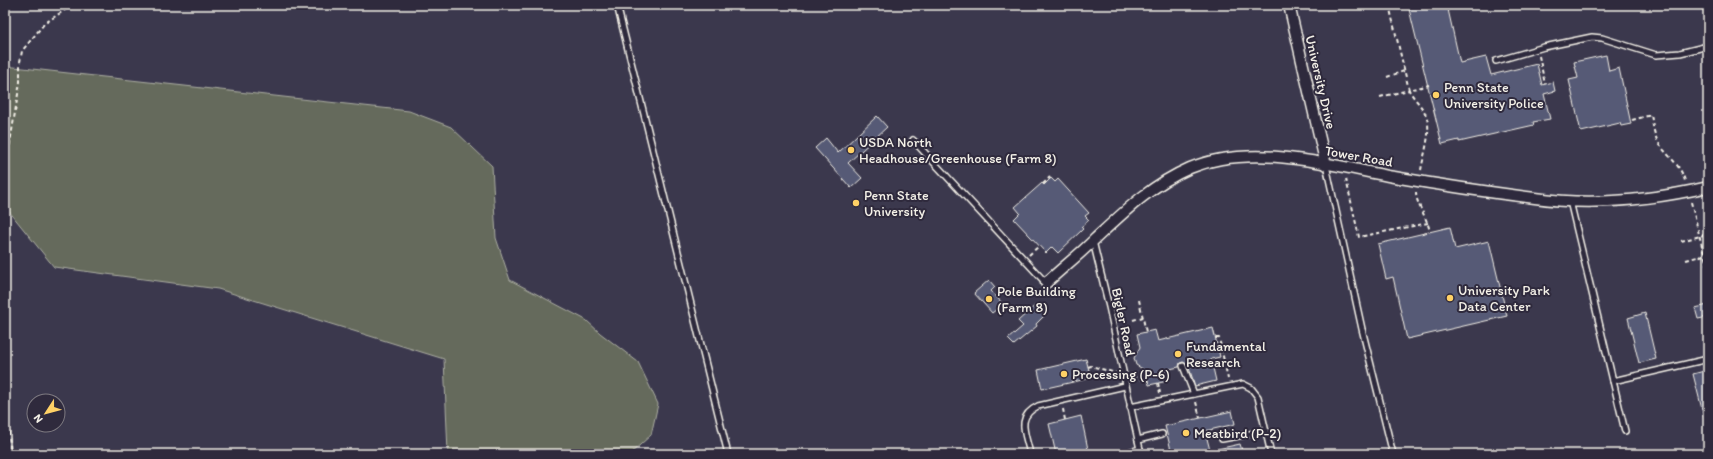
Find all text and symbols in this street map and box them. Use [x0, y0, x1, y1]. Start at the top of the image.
street label: University Drive [1301, 34, 1340, 131]
place label: Penn State University Police [1444, 79, 1544, 112]
marker: Penn State University Police [1431, 90, 1441, 100]
place label: USDA North Headhouse/Greenhouse (Farm 8) [859, 134, 1057, 167]
street label: Tower Road [1323, 142, 1395, 171]
marker: USDA North Headhouse/Greenhouse (Farm 8) [846, 145, 856, 155]
place label: Penn State University [864, 187, 929, 220]
marker: Penn State University [851, 198, 861, 208]
place label: University Park Data Center [1458, 282, 1550, 315]
place label: Pole Building (Farm 8) [997, 283, 1077, 316]
street label: Bigler Road [1108, 286, 1139, 358]
marker: University Park Data Center [1445, 293, 1455, 303]
marker: Pole Building (Farm 8) [984, 294, 994, 304]
place label: Fundamental Research [1186, 338, 1266, 371]
marker: Fundamental Research [1173, 349, 1183, 359]
place label: Processing (P-6) [1072, 366, 1170, 383]
marker: Processing (P-6) [1059, 369, 1069, 379]
north arrow [26, 393, 66, 433]
text: N [31, 412, 46, 425]
place label: Meatbird (P-2) [1194, 425, 1281, 442]
marker: Meatbird (P-2) [1181, 428, 1191, 438]

